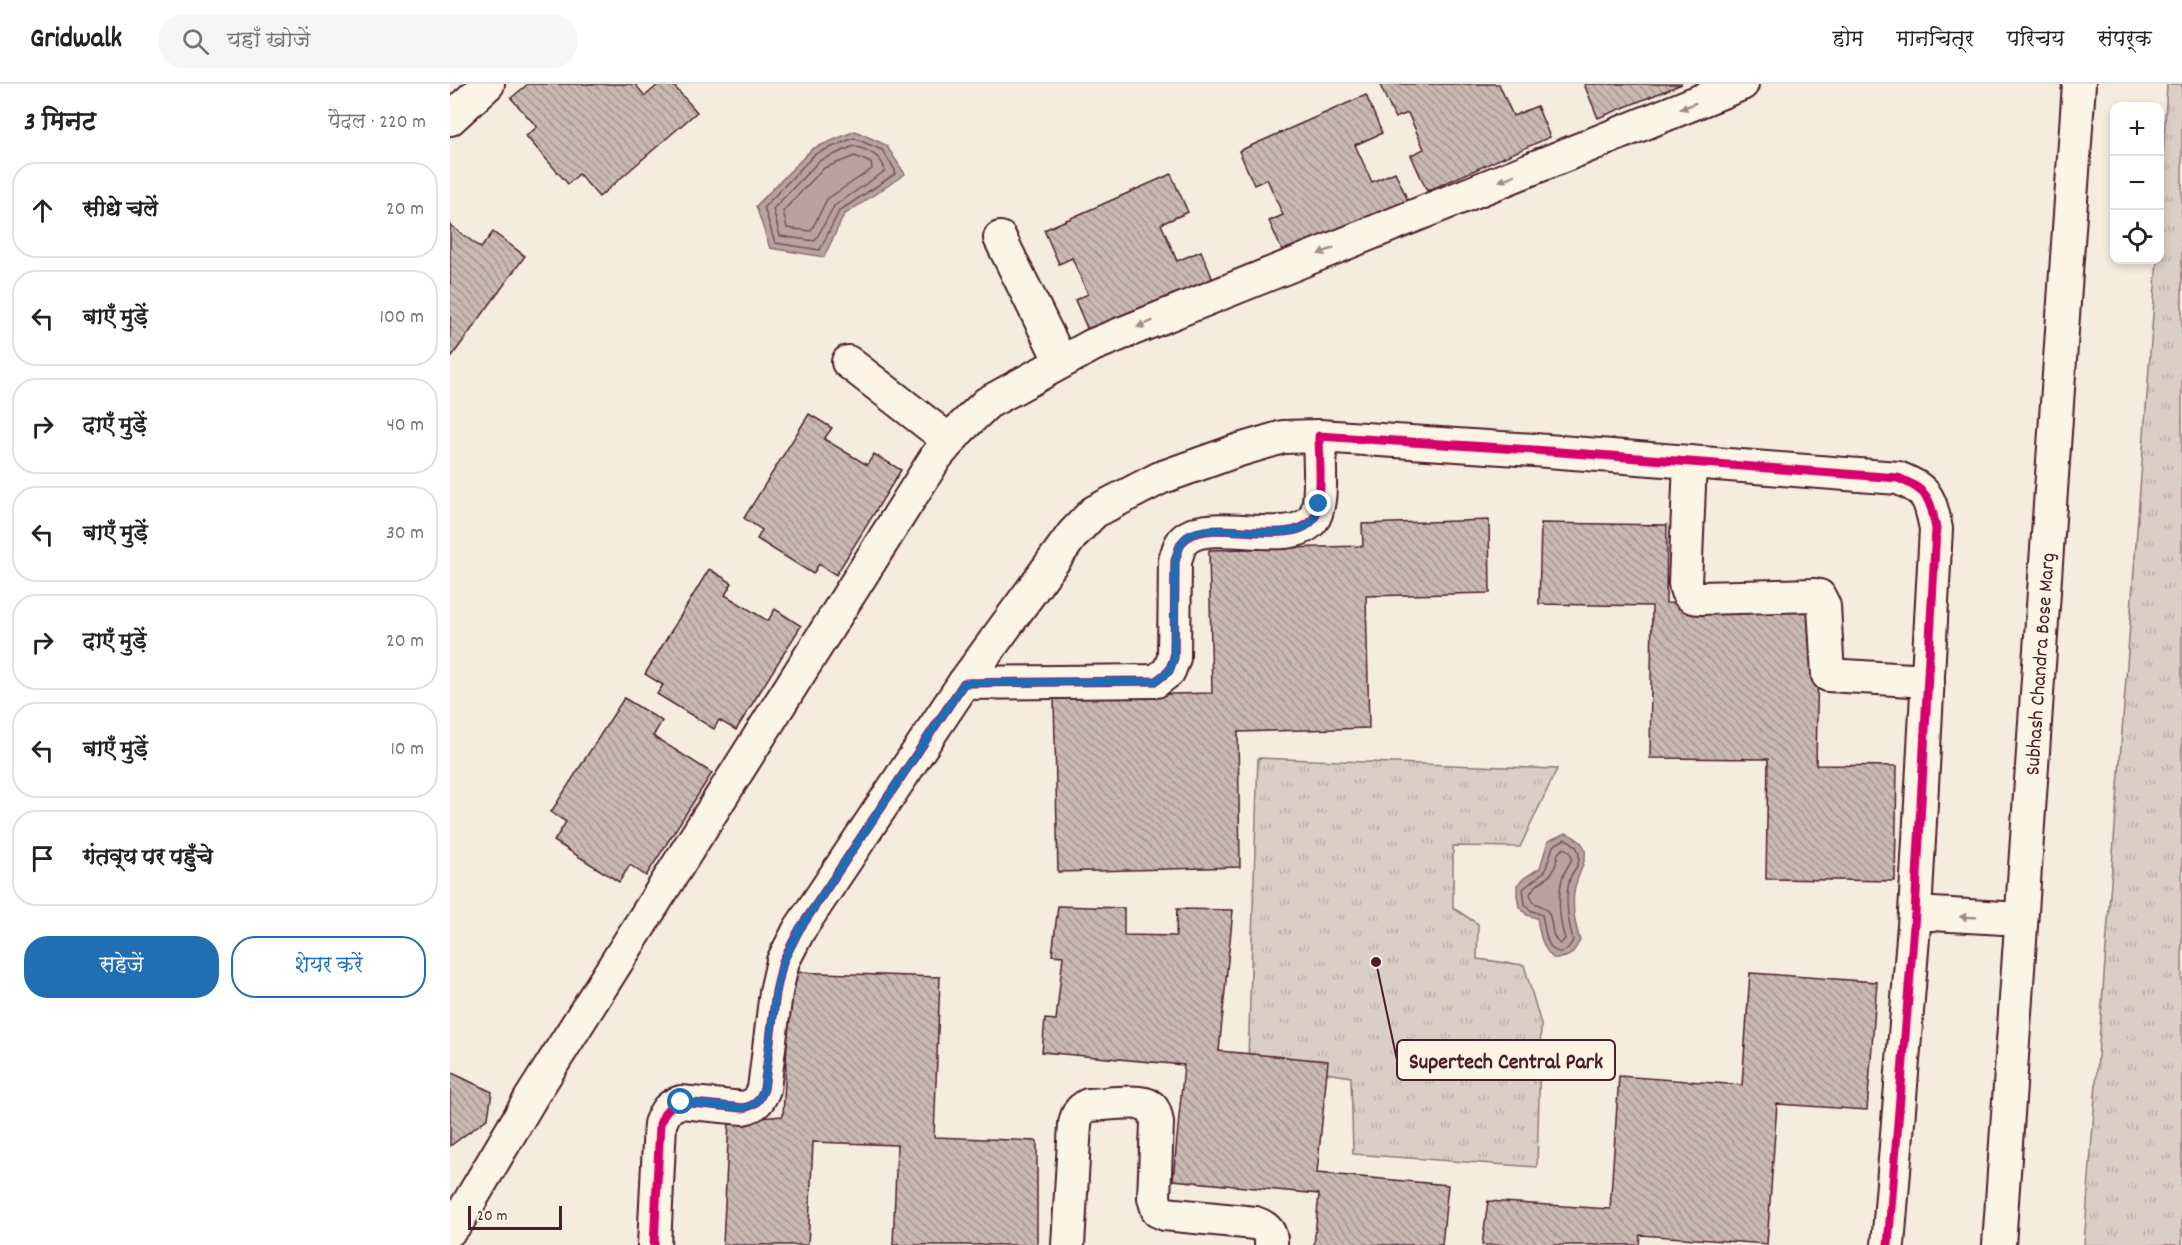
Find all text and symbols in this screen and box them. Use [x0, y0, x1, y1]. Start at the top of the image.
search box [158, 14, 578, 68]
text: Gridwalk [30, 21, 122, 61]
icon: search [179, 25, 212, 58]
text: यहाँ खोजें [227, 26, 310, 57]
text: होम [1832, 26, 1863, 56]
text: मानचित्र [1896, 26, 1974, 56]
text: परिचय [2007, 26, 2064, 56]
text: संपर्क [2097, 26, 2152, 56]
one-way arrow [1679, 102, 1697, 111]
map controls [2110, 102, 2164, 264]
button: + [2110, 102, 2164, 156]
text: 3 मिनट [24, 105, 96, 142]
text: पैदल · 220 m [328, 109, 426, 137]
button: − [2110, 156, 2164, 210]
one-way arrow [1498, 174, 1516, 184]
icon: ahead [26, 194, 59, 227]
text: सीधे चलें [83, 195, 158, 226]
text: 20 m [386, 196, 424, 224]
button: locate [2110, 210, 2164, 264]
one-way arrow [1317, 247, 1335, 256]
icon: left [26, 302, 59, 335]
text: बाएँ मुड़ें [83, 303, 148, 334]
text: 100 m [380, 304, 424, 332]
one-way arrow [1136, 320, 1154, 329]
icon: right [26, 410, 59, 443]
text: दाएँ मुड़ें [83, 411, 147, 442]
text: 40 m [386, 412, 424, 440]
route end [1305, 490, 1331, 516]
icon: left [26, 518, 59, 551]
text: बाएँ मुड़ें [83, 519, 148, 550]
text: 30 m [386, 520, 424, 548]
street label: Subhash Chandra Bose Marg [2019, 552, 2065, 777]
icon: right [26, 626, 59, 659]
text: दाएँ मुड़ें [83, 627, 147, 658]
text: 20 m [386, 628, 424, 656]
icon: left [26, 734, 59, 767]
text: बाएँ मुड़ें [83, 735, 148, 766]
text: 10 m [390, 736, 424, 764]
icon: arrive [26, 842, 59, 875]
text: गंतव्य पर पहुँचे [83, 843, 213, 874]
one-way arrow [1958, 912, 1977, 922]
button: सहेजें [24, 936, 219, 998]
button: शेयर करें [231, 936, 426, 998]
callout: Supertech Central Park [1397, 1040, 1615, 1080]
text: Supertech Central Park [1409, 1048, 1603, 1079]
route start [667, 1088, 693, 1114]
scale bar [468, 1203, 562, 1230]
text: 20 m [477, 1205, 507, 1228]

